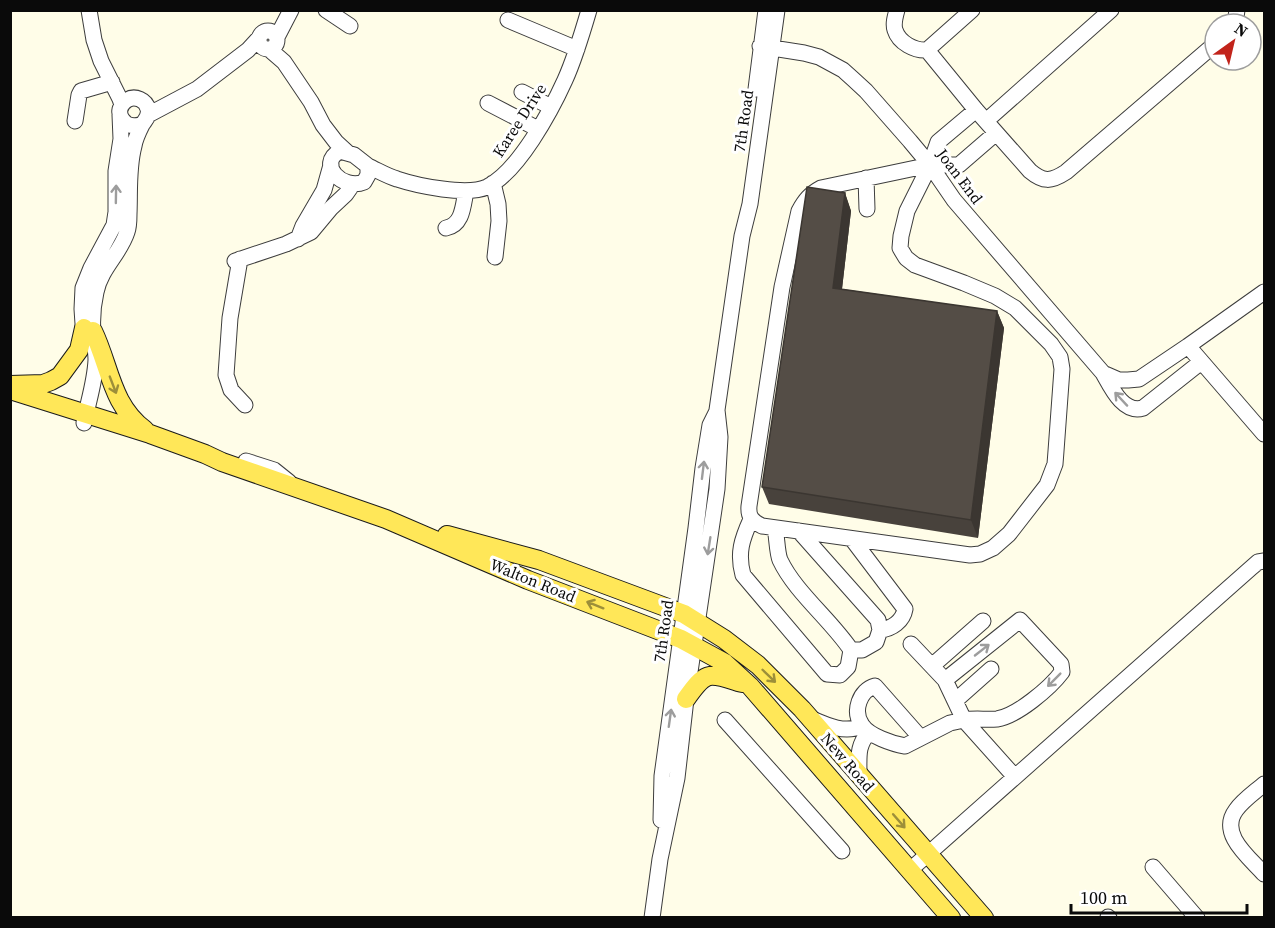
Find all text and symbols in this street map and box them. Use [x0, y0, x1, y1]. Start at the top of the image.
north arrow [1203, 12, 1263, 72]
text: N [1230, 17, 1253, 42]
street label: Karee Drive [487, 79, 551, 161]
street label: 7th Road [728, 88, 758, 154]
street label: Joan End [931, 143, 988, 208]
one-way arrow [110, 185, 122, 205]
one-way arrow [108, 375, 119, 394]
one-way arrow [1114, 391, 1128, 406]
one-way arrow [697, 461, 708, 481]
one-way arrow [703, 535, 714, 555]
street label: Walton Road [487, 553, 579, 607]
street label: 7th Road [648, 598, 678, 664]
one-way arrow [587, 599, 605, 610]
one-way arrow [974, 644, 990, 657]
one-way arrow [762, 668, 777, 683]
one-way arrow [1047, 673, 1061, 688]
one-way arrow [665, 708, 676, 728]
street label: New Road [816, 728, 880, 796]
one-way arrow [892, 813, 906, 828]
scale bar [1071, 877, 1246, 915]
text: 100 m [1080, 885, 1127, 910]

